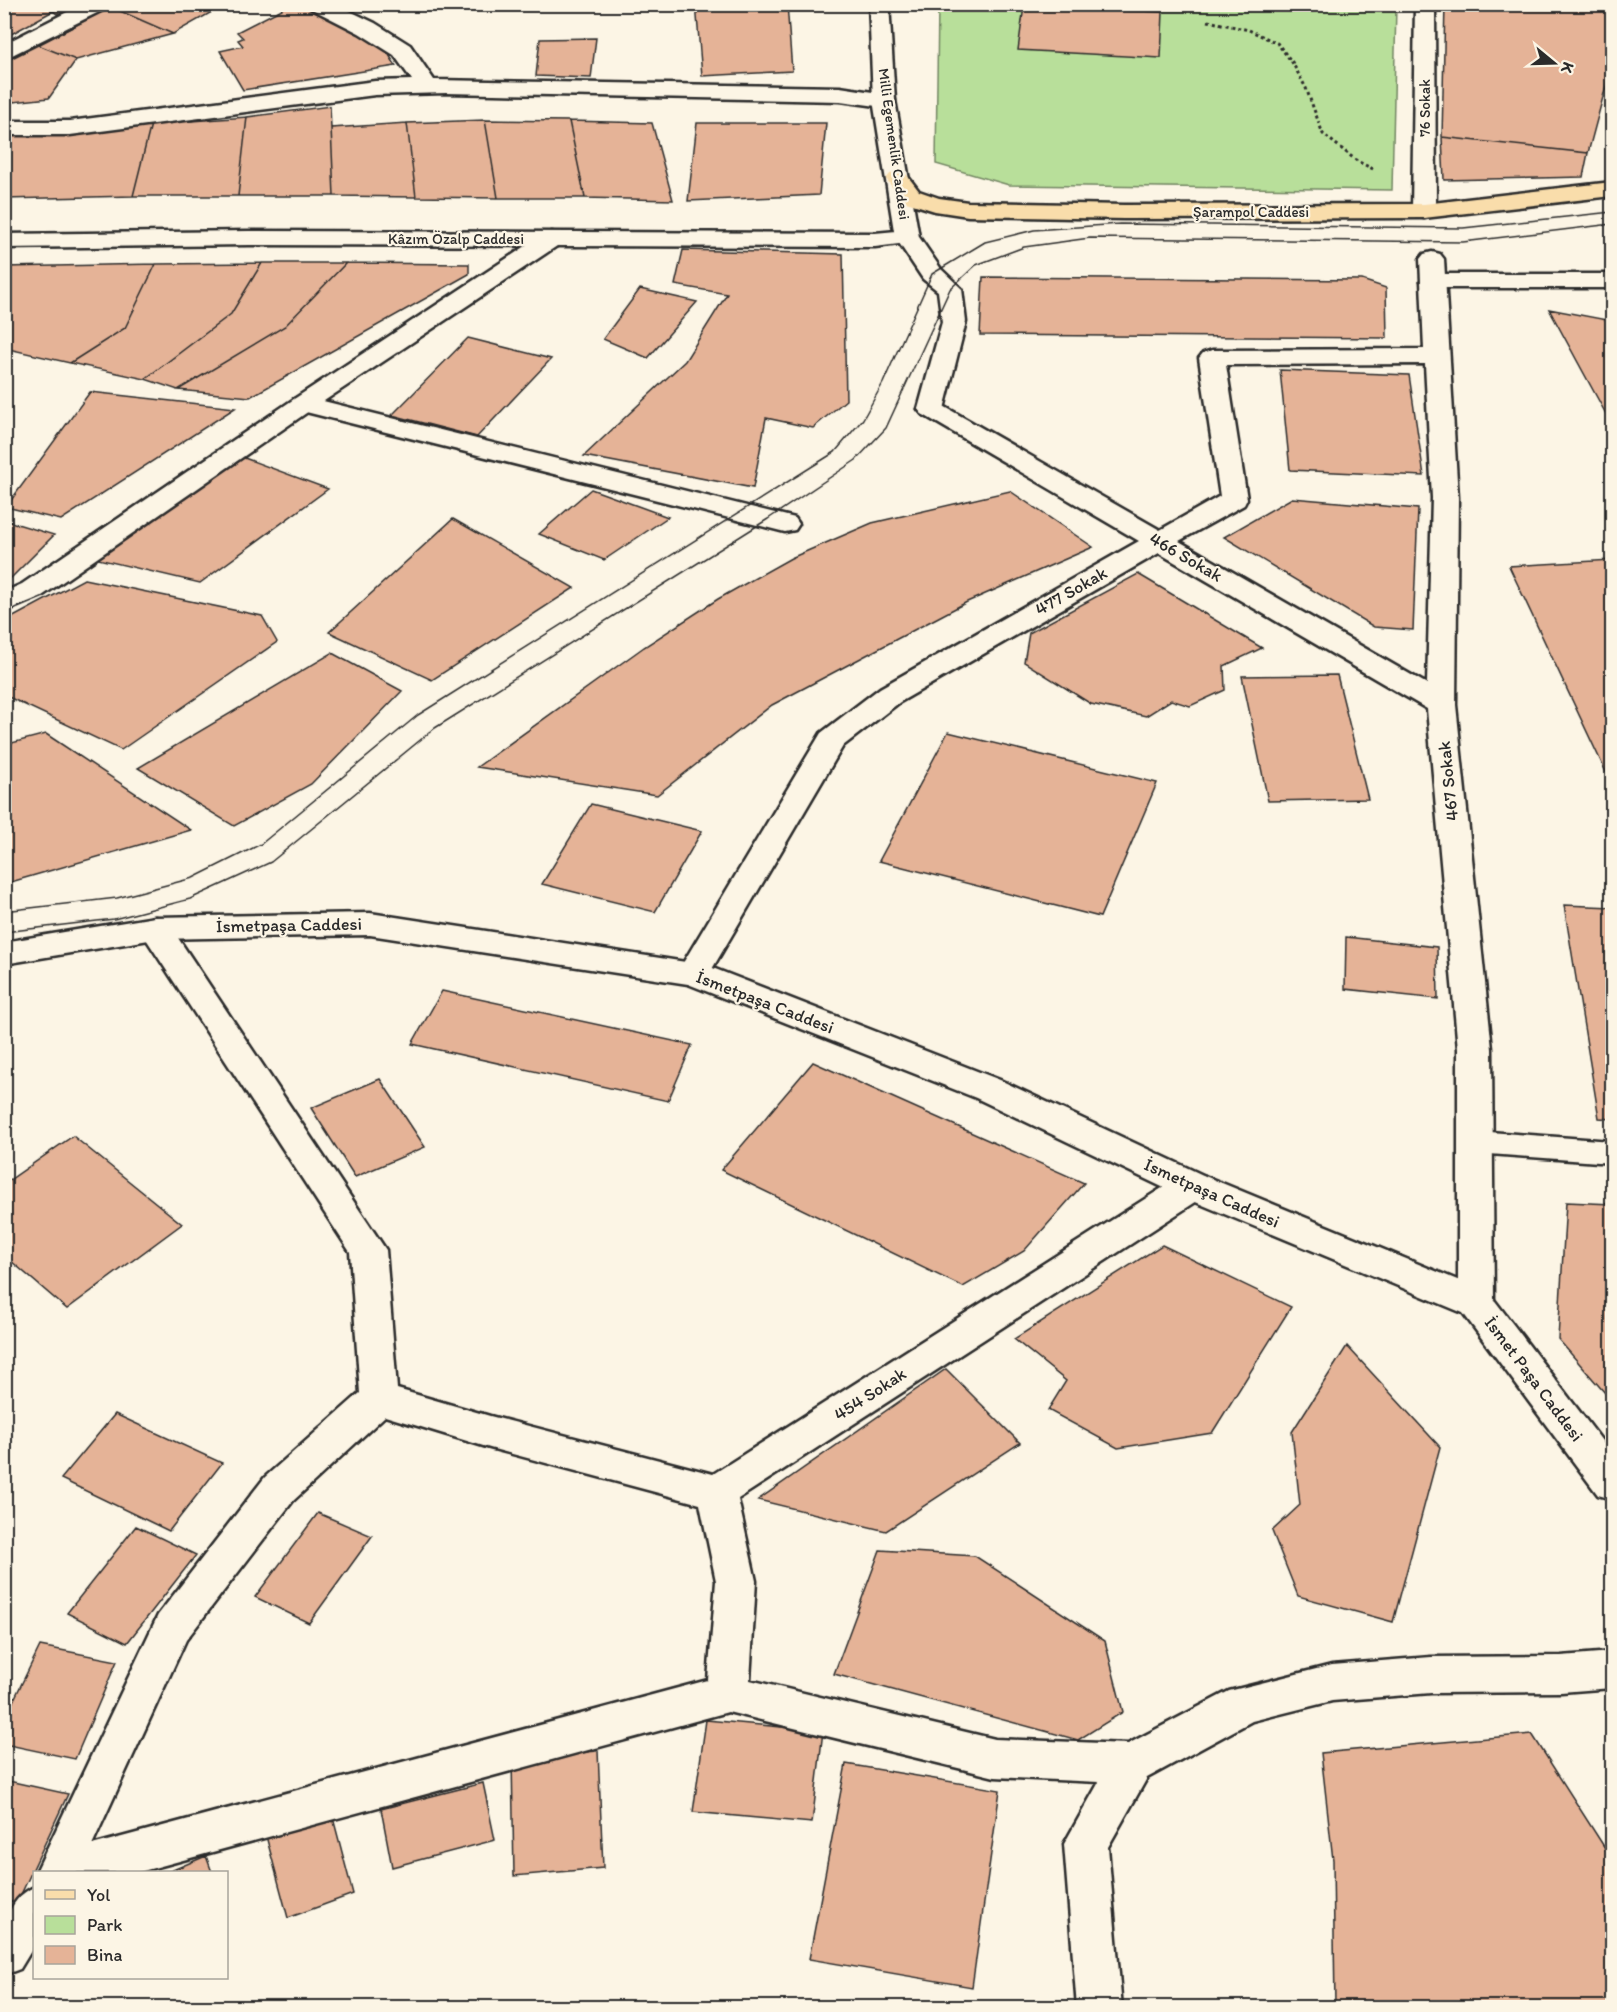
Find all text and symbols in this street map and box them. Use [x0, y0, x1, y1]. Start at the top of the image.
north arrow [1524, 33, 1584, 93]
text: K [1557, 60, 1578, 76]
street label: Milli Egemenlik Caddesi [874, 67, 914, 221]
street label: 76 Sokak [1416, 79, 1434, 137]
street label: Şarampol Caddesi [1193, 203, 1309, 221]
street label: Kâzım Özalp Caddesi [388, 230, 524, 248]
street label: 466 Sokak [1146, 527, 1226, 587]
street label: 477 Sokak [1031, 562, 1111, 620]
street label: 467 Sokak [1433, 740, 1463, 822]
street label: İsmetpaşa Caddesi [216, 913, 362, 937]
street label: İsmetpaşa Caddesi [693, 966, 837, 1038]
street label: İsmetpaşa Caddesi [1141, 1153, 1283, 1233]
street label: İsmet Paşa Caddesi [1480, 1312, 1588, 1446]
street label: 454 Sokak [830, 1362, 910, 1426]
legend [33, 1871, 228, 1979]
text: Yol [87, 1884, 110, 1906]
text: Park [87, 1914, 122, 1936]
text: Bina [87, 1944, 122, 1966]

